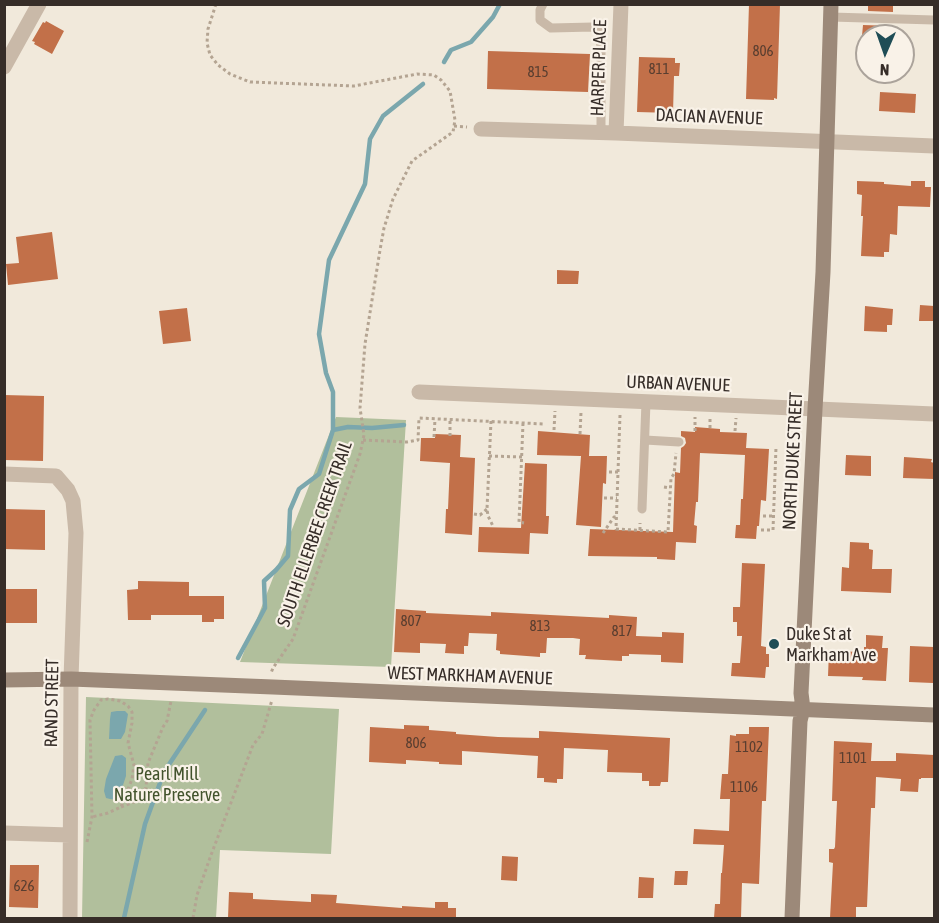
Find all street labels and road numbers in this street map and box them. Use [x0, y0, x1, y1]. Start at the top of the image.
street label: HARPER PLACE [587, 19, 611, 117]
street label: DACIAN AVENUE [655, 104, 763, 130]
street label: URBAN AVENUE [626, 371, 730, 397]
street label: NORTH DUKE STREET [779, 391, 807, 531]
street label: SOUTH ELLERBEE CREEK TRAIL [273, 438, 357, 630]
street label: RAND STREET [40, 658, 64, 748]
street label: WEST MARKHAM AVENUE [387, 662, 553, 690]

